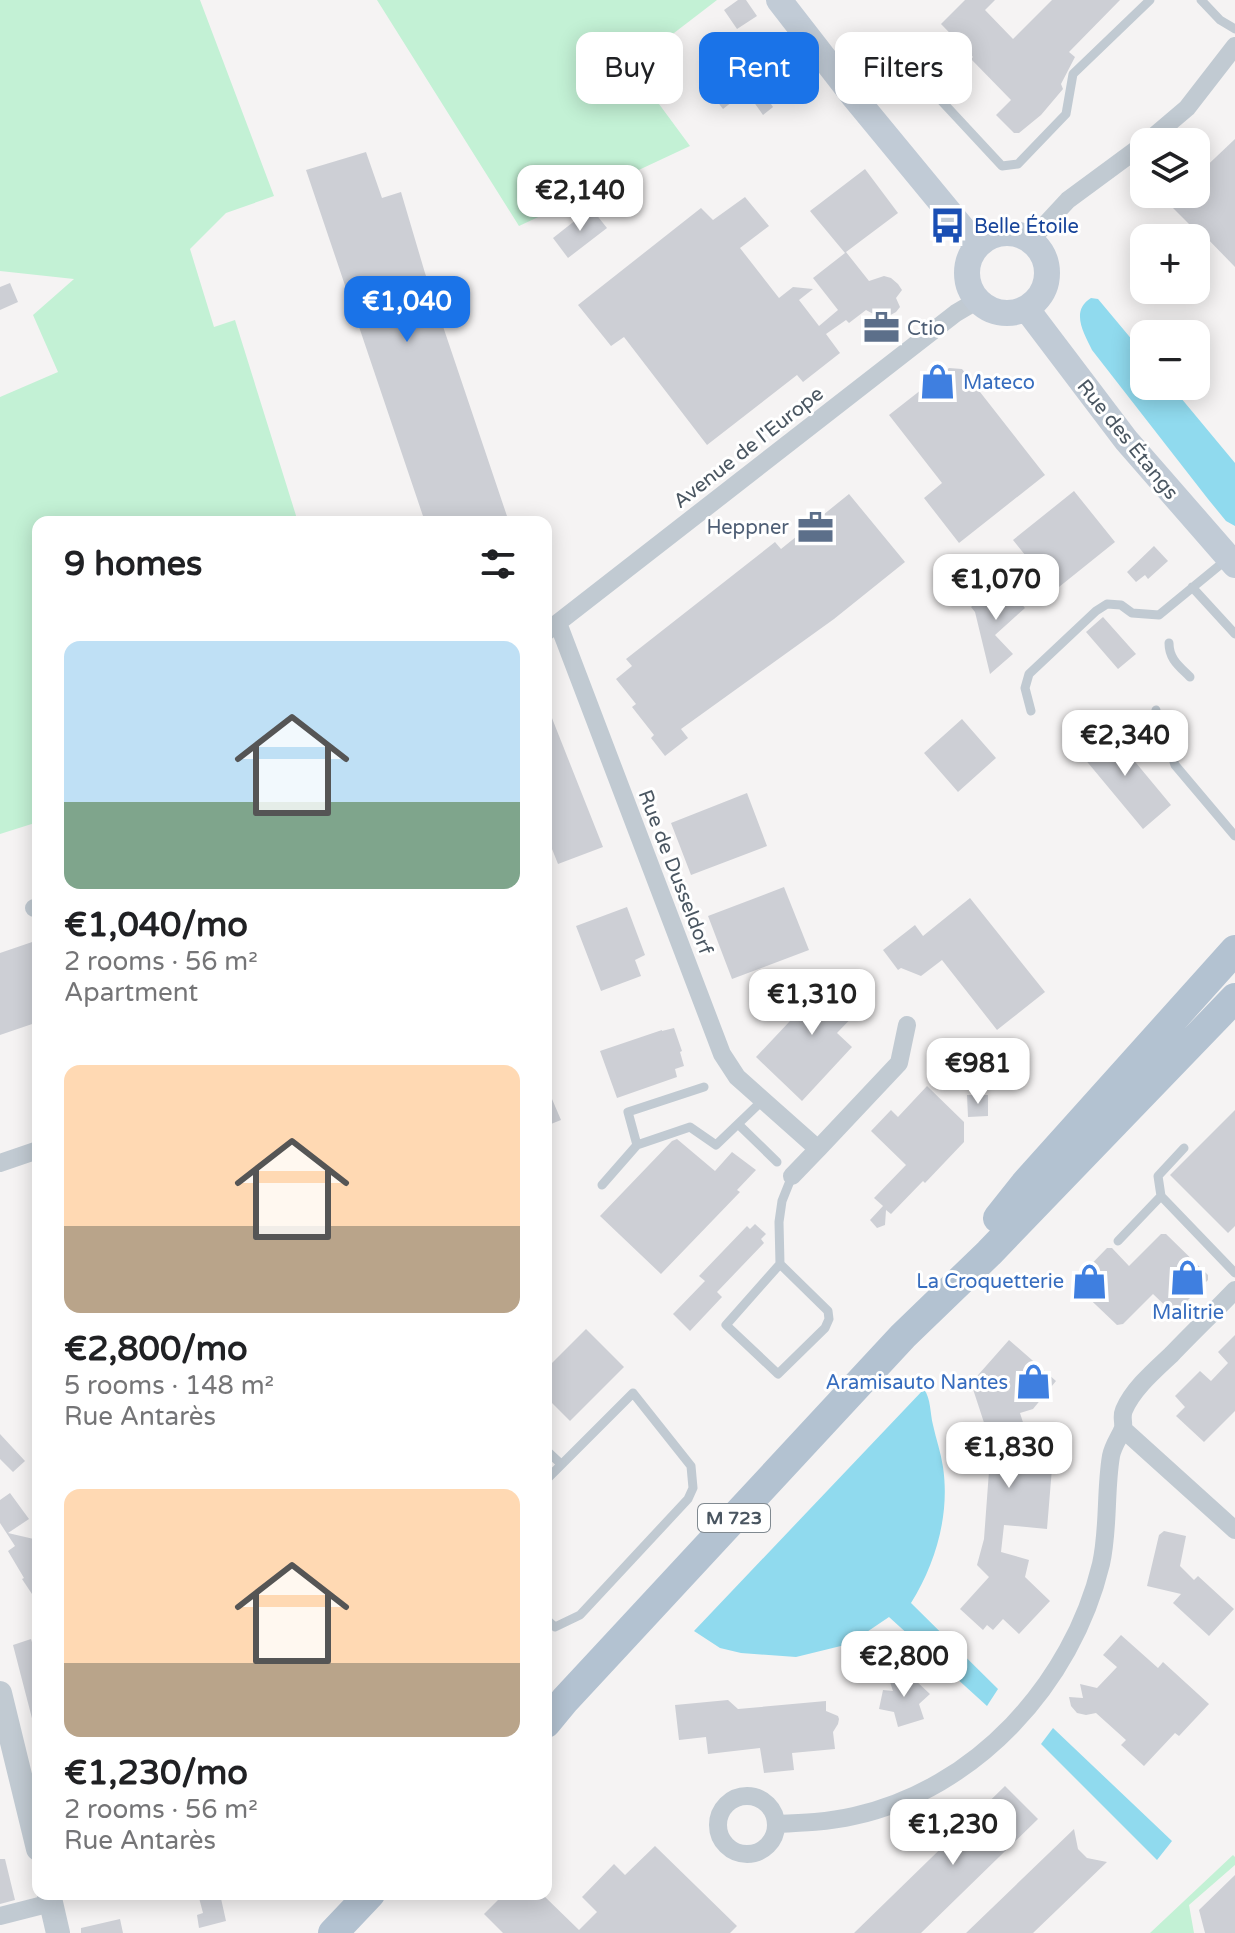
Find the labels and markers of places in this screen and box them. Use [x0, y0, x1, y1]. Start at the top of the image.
pin: €2,140 [515, 165, 645, 233]
bus stop icon: Belle Étoile [929, 207, 967, 245]
place label: Belle Étoile [974, 214, 1079, 239]
pin: €1,040 [342, 276, 472, 344]
office icon: Ctio [862, 309, 900, 347]
place label: Ctio [907, 317, 945, 341]
shop icon: Mateco [918, 363, 956, 401]
place label: Mateco [963, 371, 1035, 395]
office icon: Heppner [796, 508, 834, 546]
place label: Heppner [706, 516, 789, 540]
pin: €1,070 [931, 554, 1061, 622]
pin: €2,340 [1060, 710, 1190, 778]
pin: €1,310 [747, 969, 877, 1037]
pin: €981 [931, 1038, 1025, 1106]
shop icon: Malitrie [1169, 1258, 1207, 1296]
shop icon: La Croquetterie [1071, 1262, 1109, 1300]
place label: La Croquetterie [916, 1270, 1064, 1294]
place label: Malitrie [1152, 1301, 1224, 1325]
shop icon: Aramisauto Nantes [1015, 1363, 1053, 1401]
place label: Aramisauto Nantes [826, 1371, 1008, 1395]
pin: €1,830 [944, 1422, 1074, 1490]
pin: €2,800 [839, 1631, 969, 1699]
pin: €1,230 [888, 1799, 1018, 1867]

